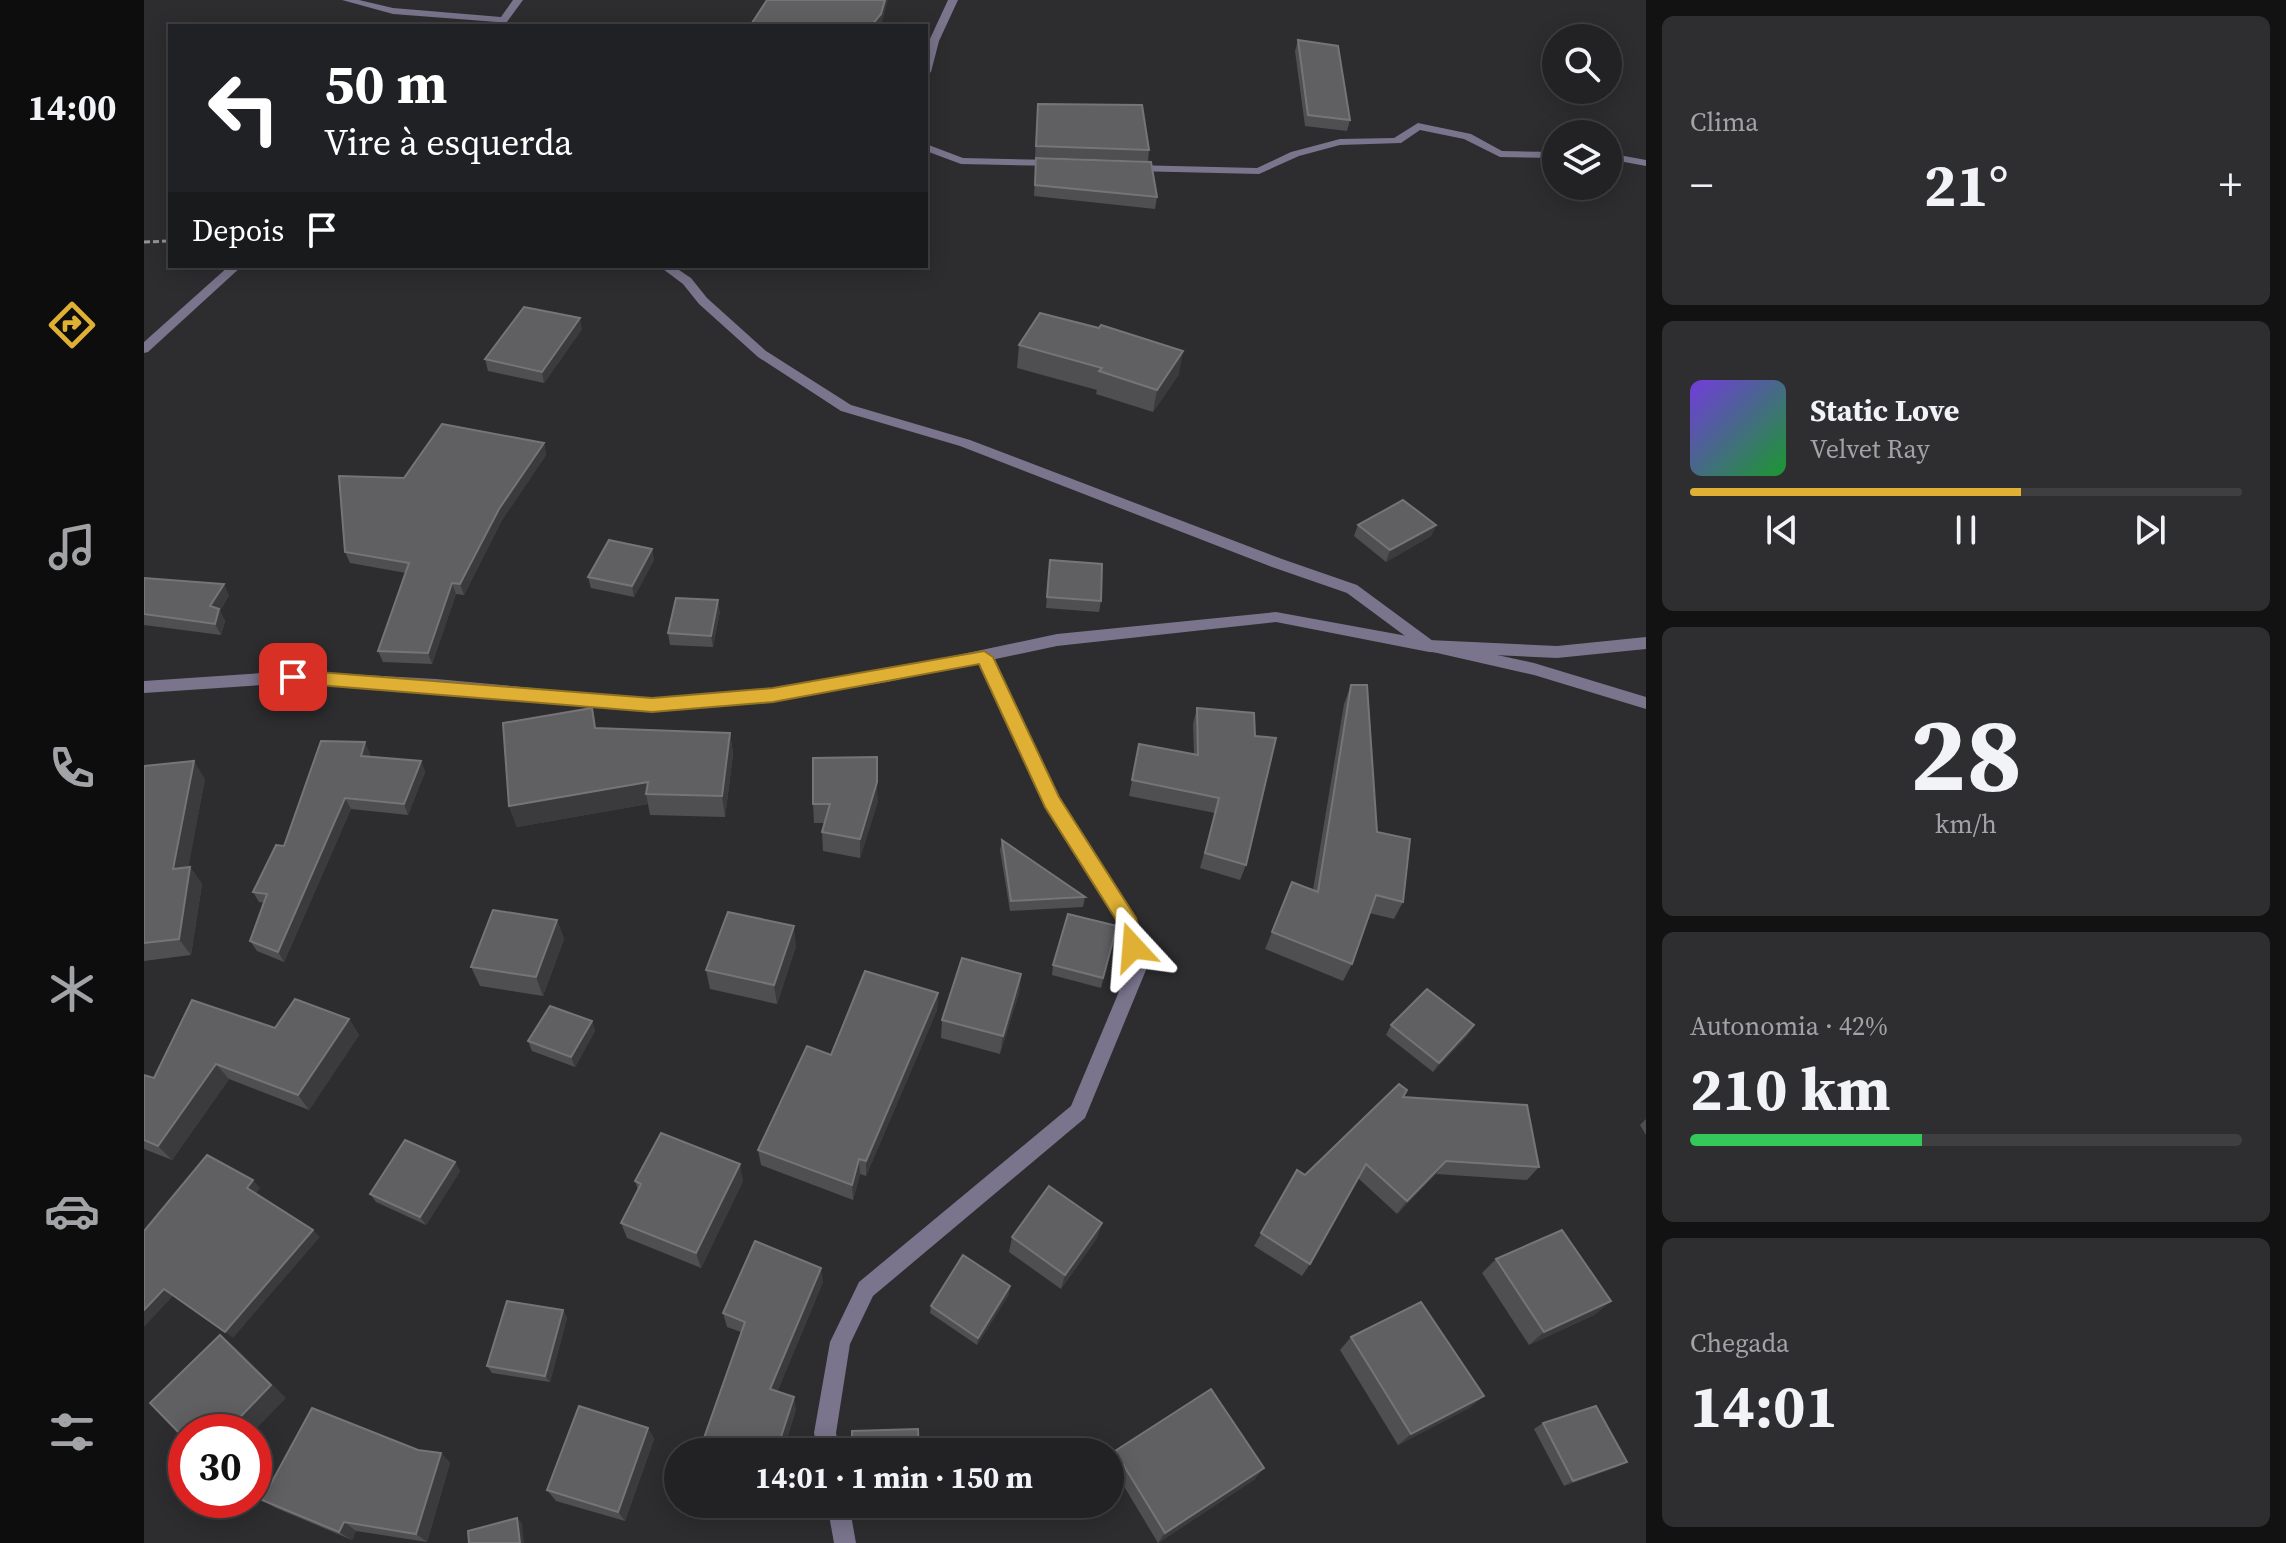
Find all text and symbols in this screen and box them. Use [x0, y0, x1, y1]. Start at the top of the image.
map controls [1542, 24, 1622, 200]
button: search [1542, 24, 1622, 104]
text: 50 m [324, 45, 447, 122]
icon: left [192, 56, 296, 160]
text: 14:00 [28, 83, 116, 132]
text: Clima [1690, 104, 1759, 140]
text: Vire à esquerda [324, 118, 573, 167]
button: layers [1542, 120, 1622, 200]
text: 21° [1924, 144, 2008, 226]
text: − [1690, 154, 1713, 215]
text: + [2219, 154, 2242, 215]
icon: arrive [300, 208, 344, 252]
text: Depois [192, 210, 284, 251]
icon: directions [44, 297, 100, 353]
text: Static Love [1810, 390, 1959, 431]
text: Velvet Ray [1810, 431, 1930, 467]
icon: previous [1760, 508, 1804, 552]
icon: pause [1944, 508, 1988, 552]
icon: next [2128, 508, 2172, 552]
icon: music [44, 519, 100, 575]
pin [259, 643, 327, 711]
icon: arrive [271, 655, 315, 699]
text: 28 [1910, 682, 2022, 825]
icon: phone [44, 740, 100, 796]
text: km/h [1935, 806, 1997, 842]
position arrow [1091, 905, 1175, 989]
icon: climate [44, 961, 100, 1017]
text: Autonomia · 42% [1690, 1008, 1888, 1044]
text: 210 km [1690, 1048, 1891, 1130]
icon: car [44, 1183, 100, 1239]
text: Chegada [1690, 1325, 1789, 1361]
text: 14:01 [1690, 1365, 1838, 1447]
icon: filters [44, 1404, 100, 1460]
speed limit sign: 30 [168, 1414, 272, 1518]
text: 14:01 · 1 min · 150 m [755, 1457, 1033, 1498]

